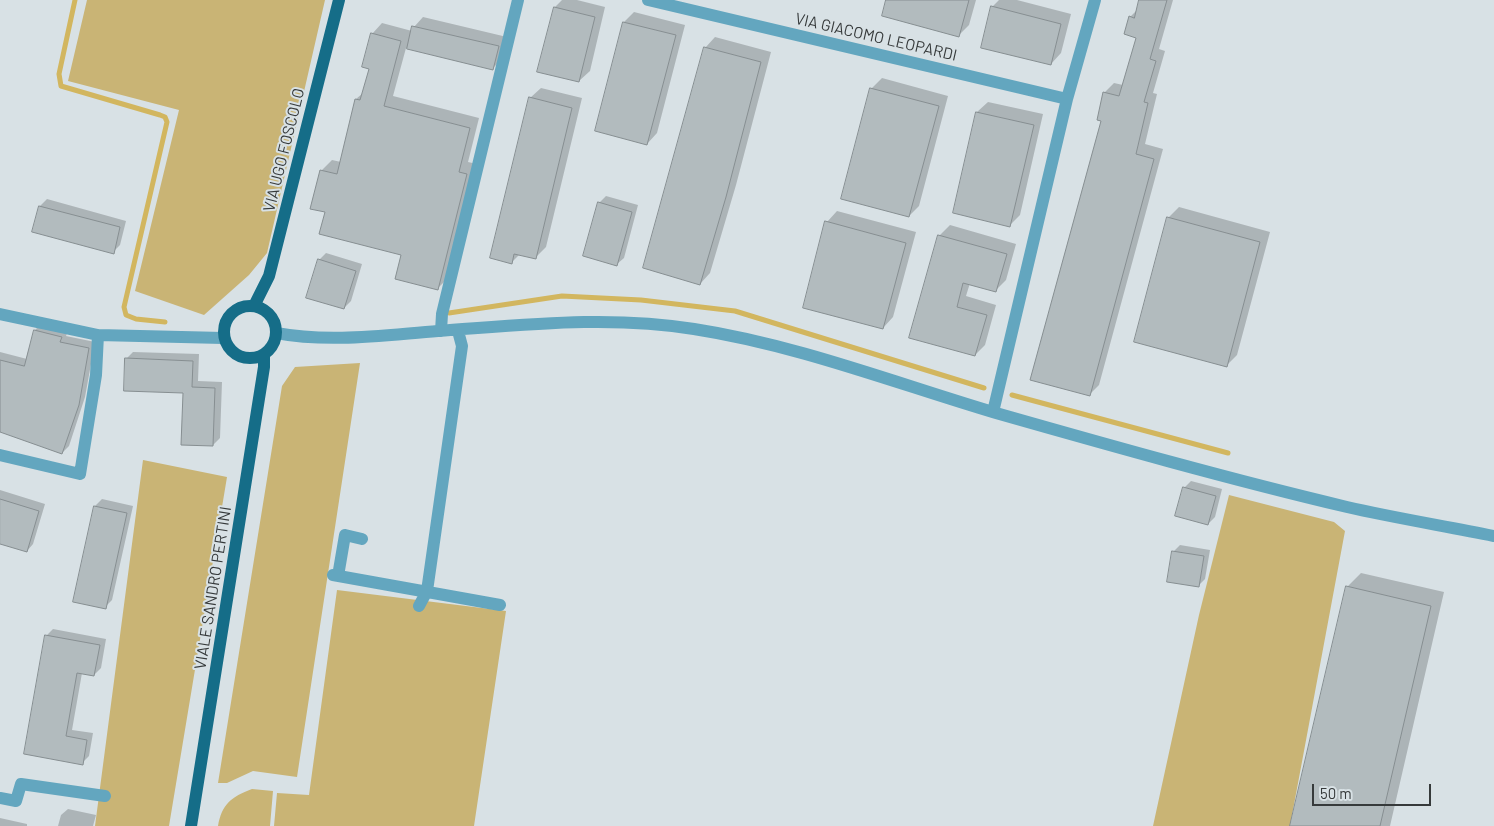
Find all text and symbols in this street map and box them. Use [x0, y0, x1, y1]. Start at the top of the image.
street label: VIA GIACOMO LEOPARDI [793, 9, 959, 65]
street label: VIA UGO FOSCOLO [259, 86, 309, 214]
street label: VIALE SANDRO PERTINI [191, 505, 235, 671]
scale bar [1314, 774, 1433, 806]
text: 50 m [1320, 784, 1352, 802]

